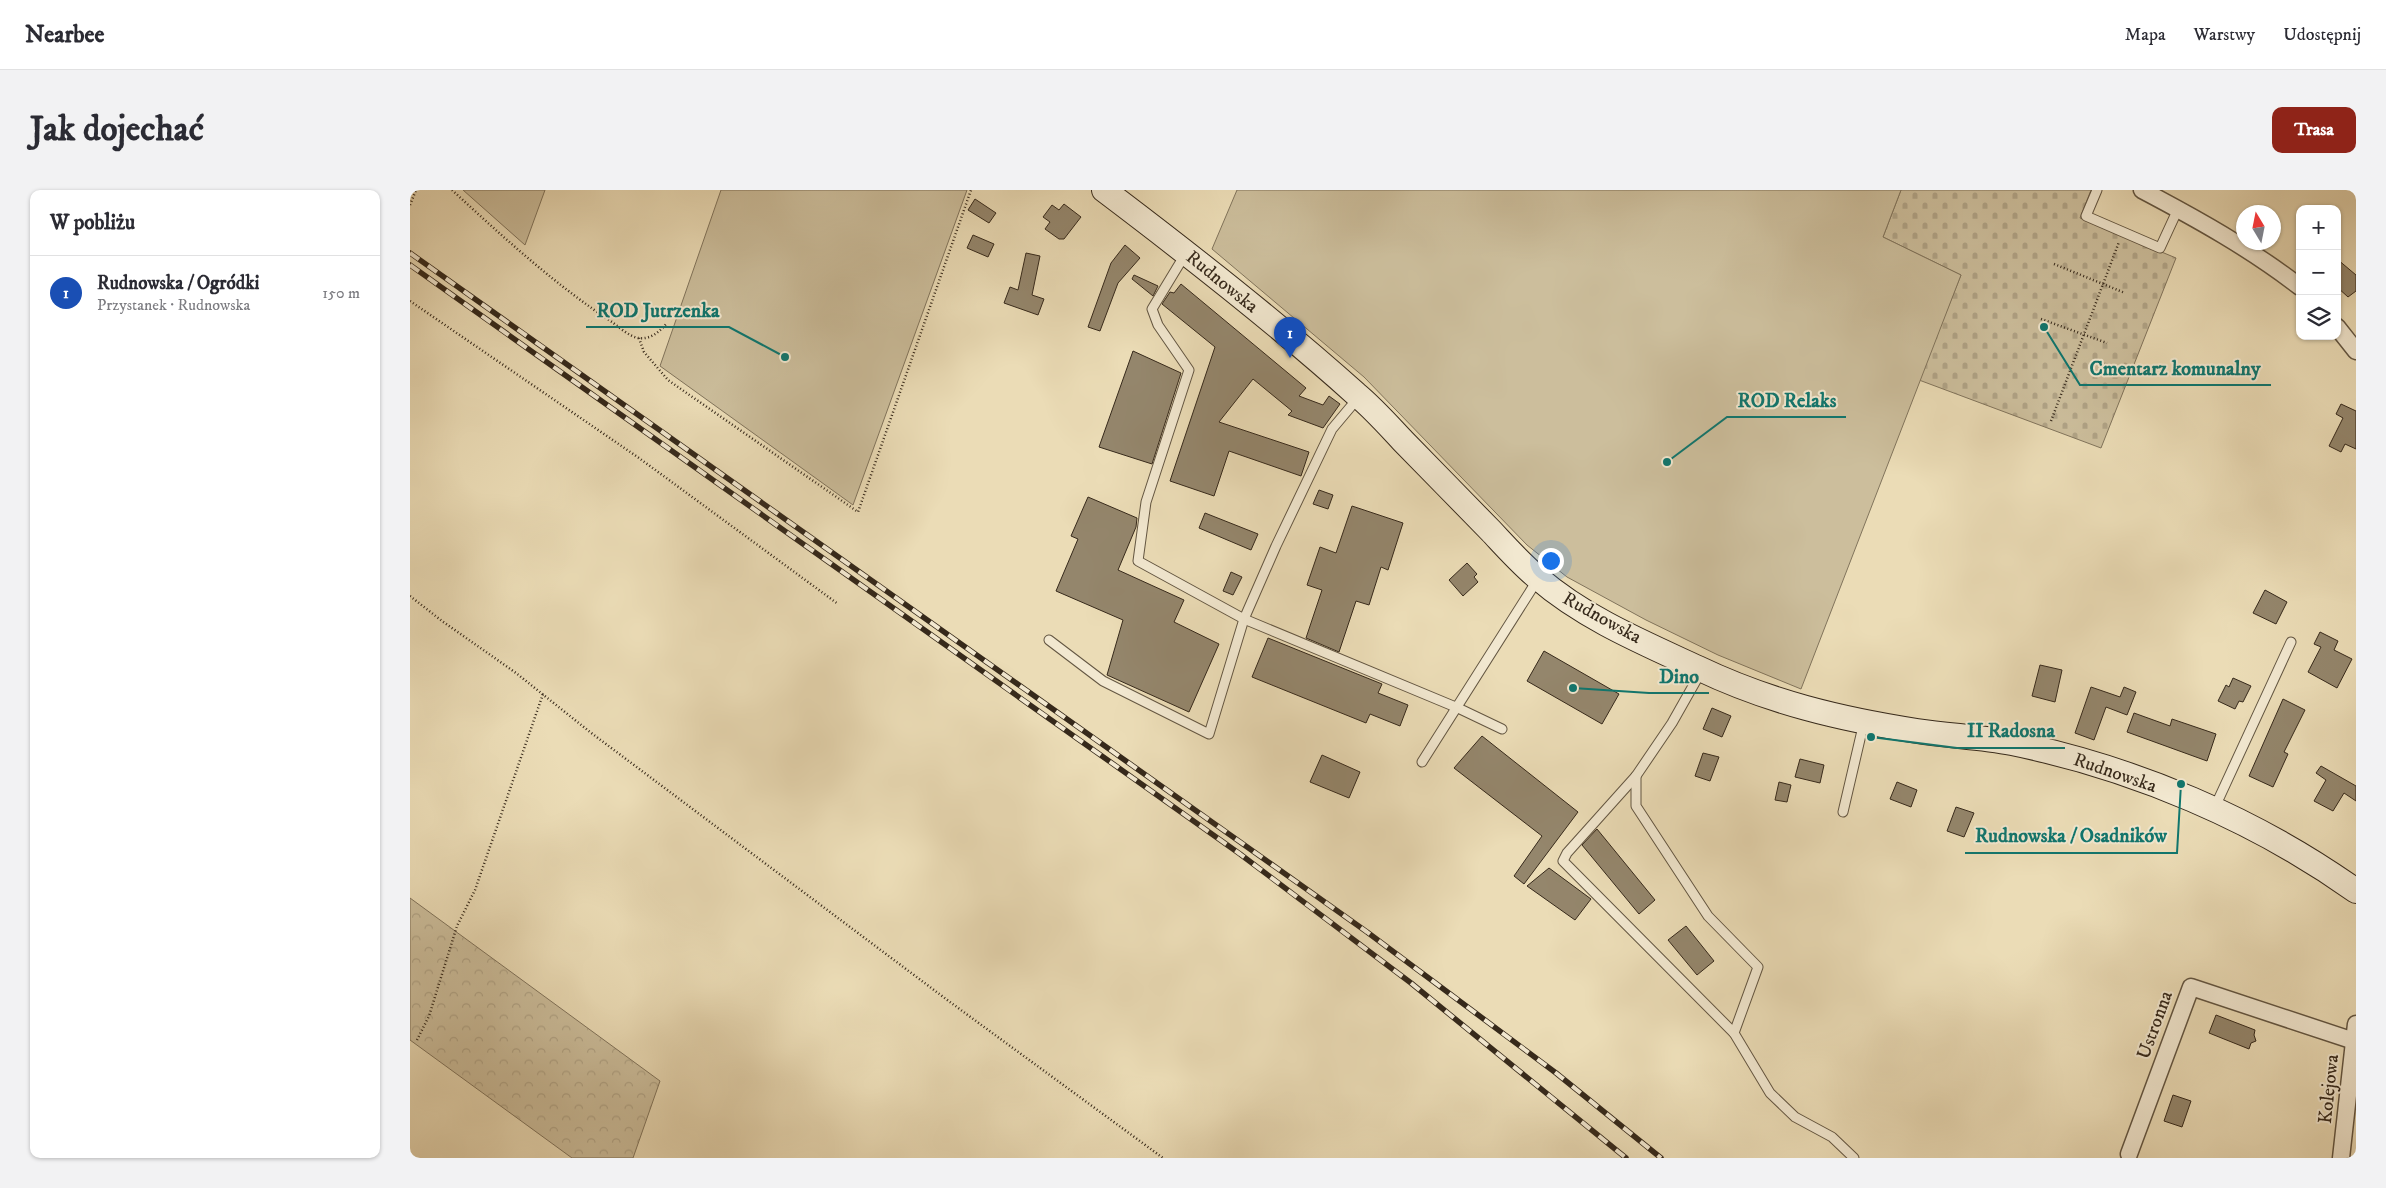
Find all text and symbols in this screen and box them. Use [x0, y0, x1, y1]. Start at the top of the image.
text: Nearbee [25, 20, 104, 50]
text: Mapa [2125, 24, 2166, 46]
text: Warstwy [2194, 24, 2255, 46]
text: Udostępnij [2283, 24, 2361, 46]
button: Trasa [2272, 107, 2356, 153]
text: Jak dojechać [30, 108, 204, 152]
north arrow [2236, 205, 2281, 250]
map controls [2296, 205, 2341, 340]
button: + [2296, 205, 2341, 250]
text: W pobliżu [50, 210, 135, 236]
street label: Rudnowska [1181, 246, 1263, 318]
button: − [2296, 250, 2341, 295]
text: Rudnowska / Ogródki [97, 272, 259, 295]
text: 1 [63, 283, 69, 303]
text: 150 m [322, 283, 360, 303]
callout: ROD Jutrzenka [586, 292, 729, 327]
text: Przystanek · Rudnowska [97, 295, 250, 315]
button: layers [2296, 295, 2341, 340]
text: ROD Jutrzenka [596, 299, 720, 324]
pin: 1 [1274, 317, 1306, 358]
callout: Cmentarz komunalny [2080, 350, 2271, 385]
text: Cmentarz komunalny [2090, 357, 2261, 382]
callout: ROD Relaks [1727, 382, 1846, 417]
text: ROD Relaks [1738, 389, 1837, 414]
your location [1538, 548, 1564, 574]
street label: Rudnowska [1559, 587, 1645, 649]
callout: Dino [1649, 658, 1709, 693]
text: Dino [1659, 665, 1699, 690]
callout: II Radosna [1957, 713, 2065, 748]
text: II Radosna [1967, 719, 2055, 744]
street label: Rudnowska [2070, 748, 2160, 798]
callout: Rudnowska / Osadników [1965, 818, 2177, 853]
text: Rudnowska / Osadników [1975, 824, 2167, 849]
street label: Ustronna [2132, 988, 2178, 1062]
street label: Kolejowa [2314, 1053, 2344, 1125]

